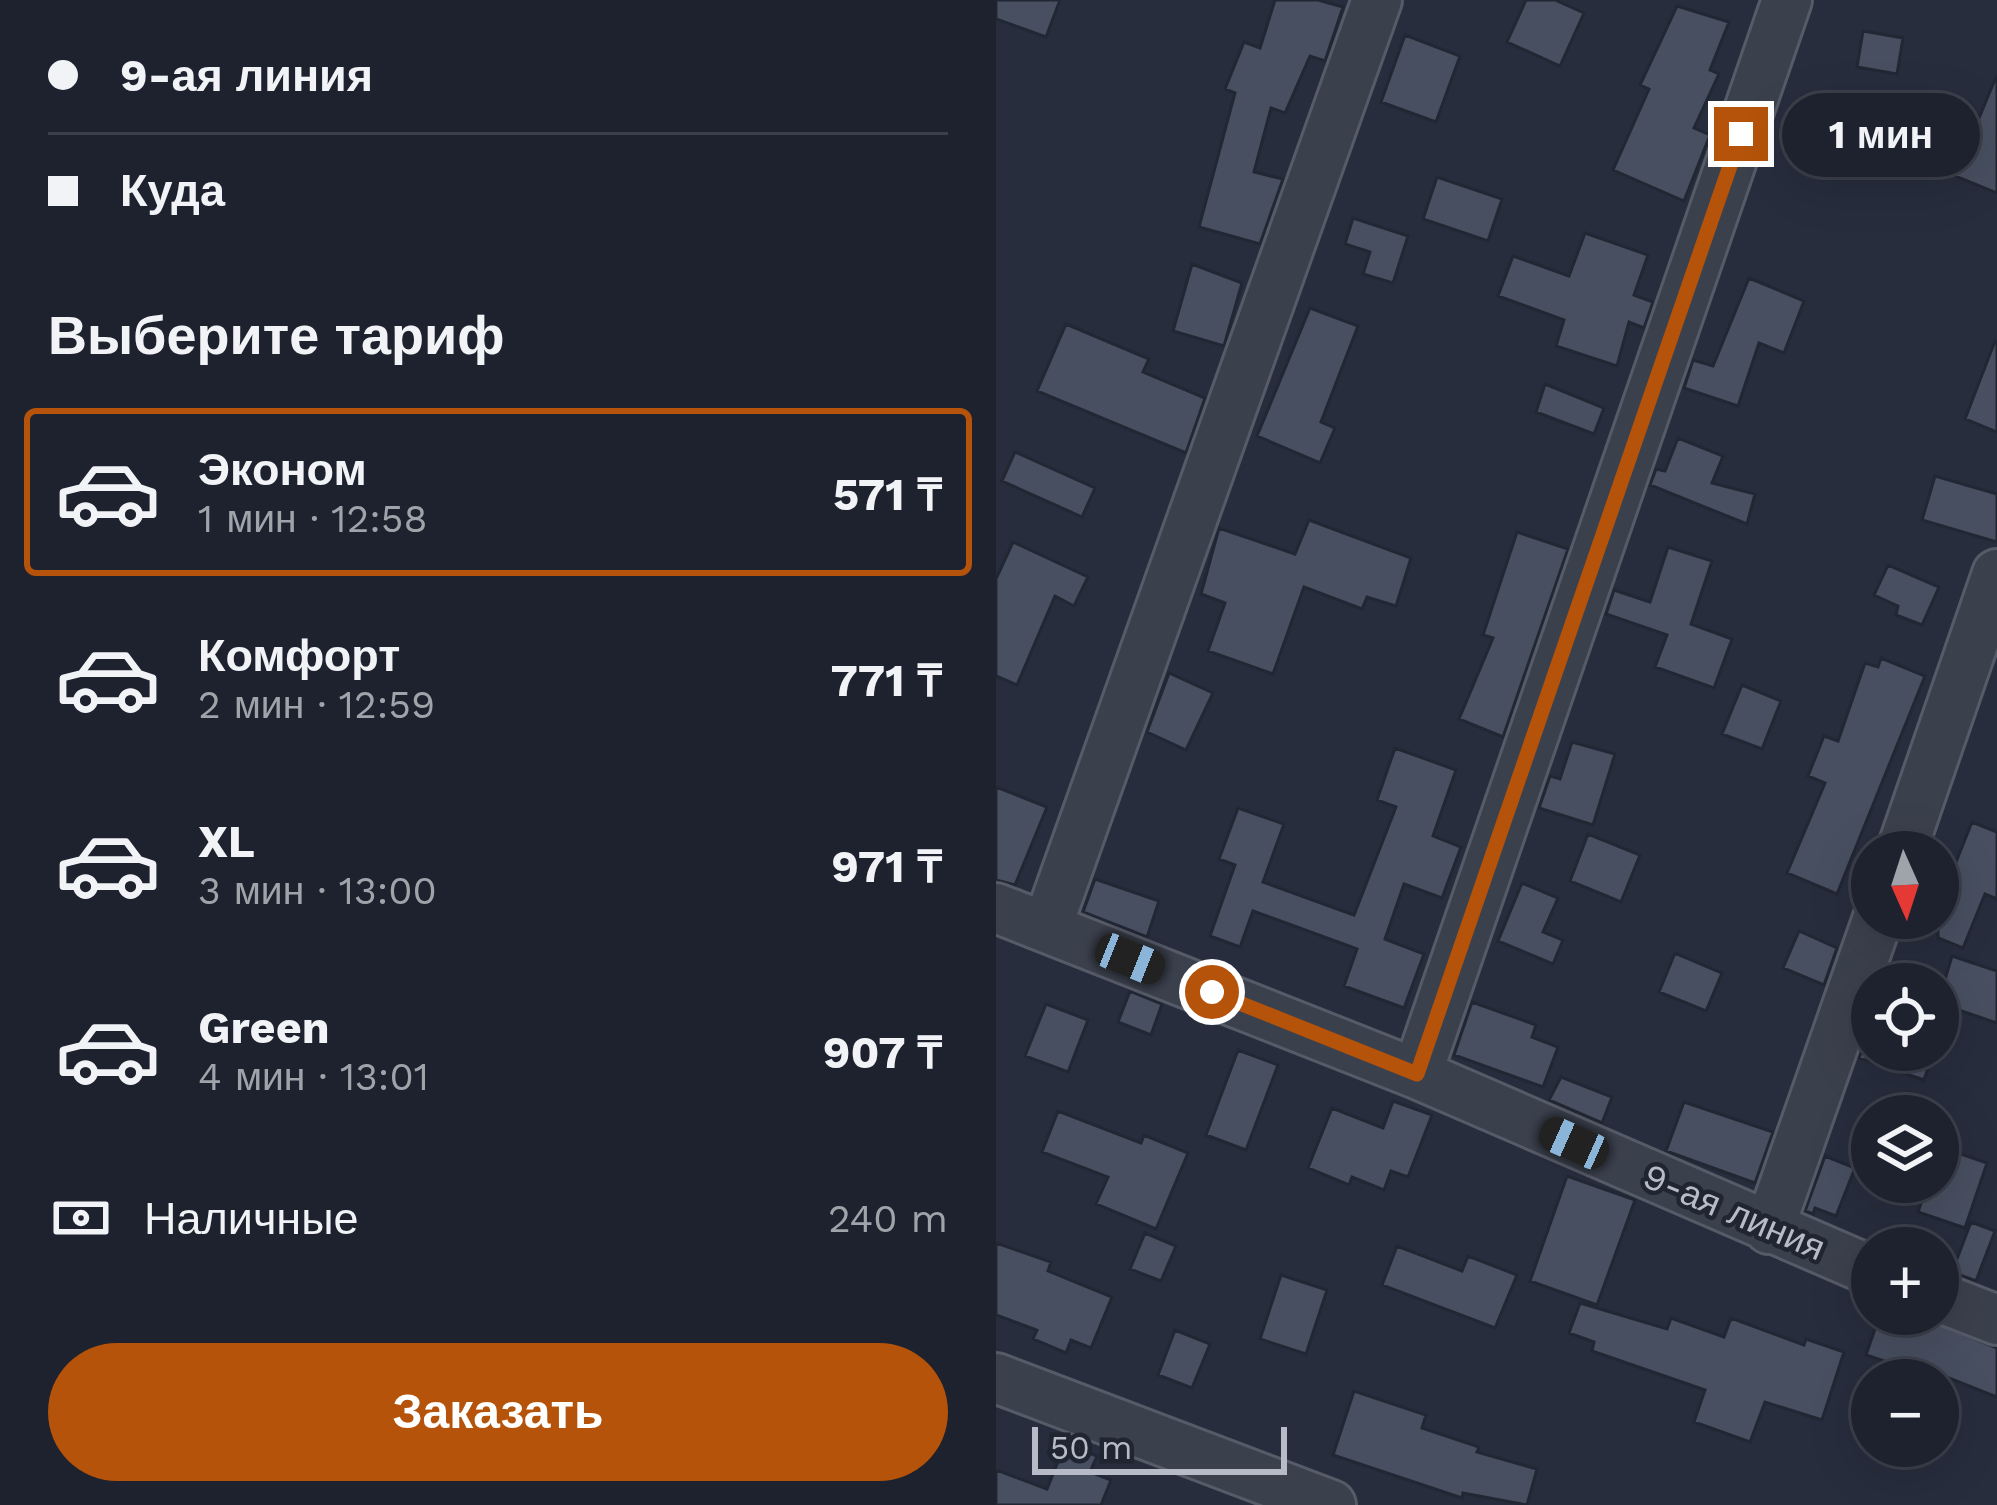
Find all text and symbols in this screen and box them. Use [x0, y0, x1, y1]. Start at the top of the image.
text: 9-ая линия [120, 49, 373, 102]
callout: 1 мин [1783, 92, 1981, 176]
route end [1714, 107, 1768, 161]
text: 1 мин [1829, 112, 1933, 157]
text: Куда [120, 164, 225, 217]
text: Выберите тариф [48, 304, 505, 367]
icon: car [54, 438, 162, 546]
text: Эконом [198, 443, 367, 496]
text: 571 ₸ [833, 468, 942, 521]
text: 1 мин · 12:58 [198, 496, 428, 541]
icon: car [54, 624, 162, 732]
text: Комфорт [198, 629, 400, 682]
text: 771 ₸ [830, 654, 942, 707]
text: 2 мин · 12:59 [198, 682, 435, 727]
icon: car [54, 810, 162, 918]
text: XL [198, 815, 255, 868]
north arrow [1851, 831, 1959, 939]
map controls [1851, 831, 1959, 1467]
text: 971 ₸ [831, 840, 942, 893]
text: 3 мин · 13:00 [198, 868, 437, 913]
car [1090, 929, 1170, 989]
button: locate [1851, 963, 1959, 1071]
route start [1185, 965, 1239, 1019]
icon: car [54, 996, 162, 1104]
text: Green [198, 1001, 330, 1054]
text: 907 ₸ [823, 1026, 942, 1079]
text: 4 мин · 13:01 [198, 1054, 429, 1099]
button: layers [1851, 1095, 1959, 1203]
car [1534, 1112, 1614, 1174]
street label: 9-ая линия [1637, 1155, 1831, 1269]
icon: cash [48, 1185, 114, 1251]
text: Наличные [144, 1192, 359, 1245]
text: 240 m [828, 1196, 948, 1241]
button: + [1851, 1227, 1959, 1335]
button: Заказать [48, 1343, 948, 1481]
button: − [1851, 1359, 1959, 1467]
scale bar [1032, 1421, 1287, 1474]
text: 50 m [1050, 1428, 1132, 1467]

